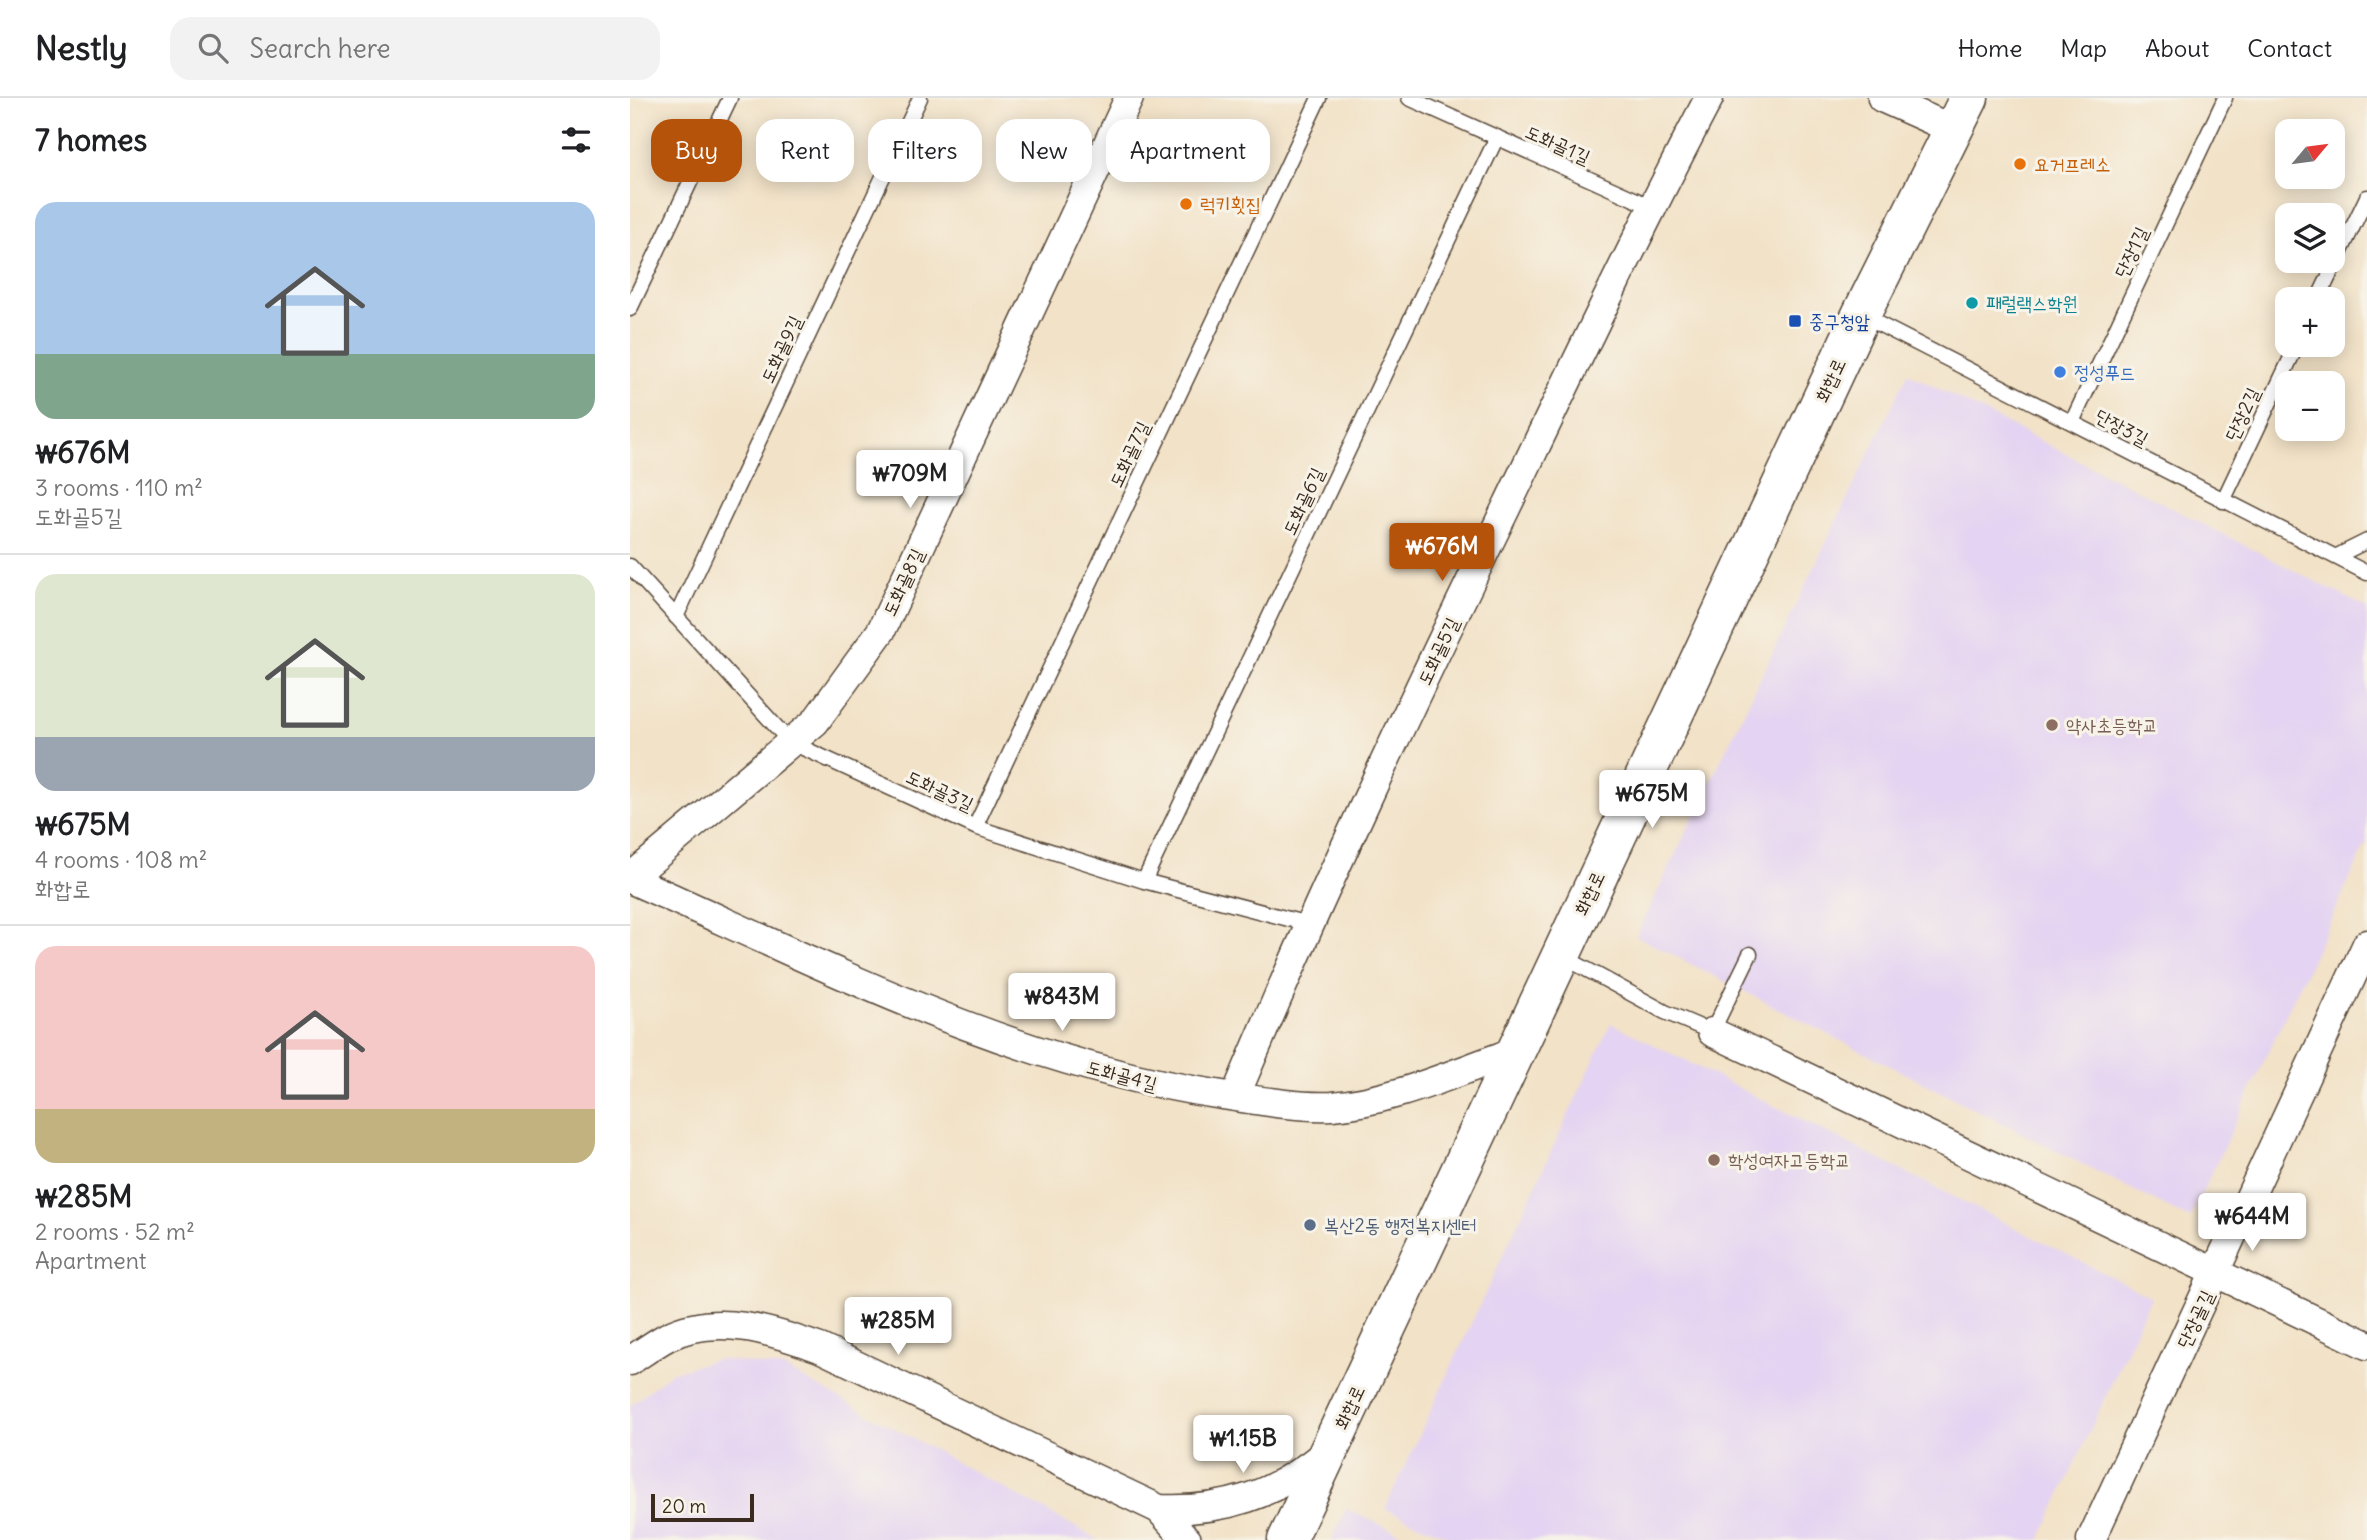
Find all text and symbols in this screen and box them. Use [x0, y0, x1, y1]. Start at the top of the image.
search box [170, 17, 660, 80]
text: Nestly [35, 27, 128, 69]
icon: search [194, 29, 232, 67]
text: Search here [250, 32, 391, 65]
text: Home [1958, 33, 2022, 63]
text: Map [2060, 33, 2107, 63]
text: About [2145, 33, 2209, 63]
text: Contact [2247, 33, 2332, 63]
chip: Buy [651, 119, 742, 182]
chip: Rent [756, 119, 854, 182]
chip: Filters [868, 119, 982, 182]
chip: New [996, 119, 1092, 182]
chip: Apartment [1106, 119, 1270, 182]
street label: 도화골1길 [1522, 119, 1594, 169]
north arrow [2275, 119, 2345, 189]
map controls [2275, 119, 2345, 441]
text: 7 homes [35, 121, 147, 159]
icon: filters [557, 121, 595, 159]
place label: 요거프레소 [2034, 152, 2110, 176]
marker: 요거프레소 [2012, 156, 2028, 172]
place label: 럭키횟집 [1200, 192, 1261, 216]
marker: 럭키횟집 [1178, 196, 1194, 212]
button: layers [2275, 203, 2345, 273]
street label: 단장1길 [2109, 223, 2153, 281]
icon: home [252, 248, 378, 374]
button: + [2275, 287, 2345, 357]
place label: 패럴랙스학원 [1986, 291, 2078, 315]
marker: 패럴랙스학원 [1964, 295, 1980, 311]
place label: 중구청앞 [1809, 309, 1870, 333]
street label: 도화골9길 [755, 311, 807, 387]
marker: 중구청앞 [1787, 313, 1803, 329]
street label: 화합로 [1809, 354, 1851, 406]
place label: 정성푸드 [2074, 360, 2135, 384]
marker: 정성푸드 [2052, 364, 2068, 380]
button: − [2275, 371, 2345, 441]
street label: 단장2길 [2219, 383, 2265, 445]
street label: 단장3길 [2091, 403, 2153, 451]
street label: 도화골7길 [1103, 417, 1155, 491]
text: ₩676M [35, 433, 131, 471]
pin: ₩709M [861, 450, 959, 510]
text: ₩709M [872, 458, 948, 487]
street label: 도화골6길 [1277, 463, 1329, 539]
text: 3 rooms · 110 m² [35, 473, 203, 502]
text: 도화골5길 [35, 502, 122, 531]
pin: ₩676M [1393, 524, 1491, 583]
text: ₩676M [1405, 531, 1479, 560]
street label: 도화골8길 [877, 544, 929, 620]
street label: 도화골5길 [1412, 613, 1464, 689]
icon: home [252, 620, 378, 746]
place label: 약사초등학교 [2066, 713, 2158, 737]
marker: 약사초등학교 [2044, 717, 2060, 733]
street label: 도화골3길 [902, 764, 978, 816]
pin: ₩675M [1603, 770, 1701, 830]
text: ₩675M [1615, 778, 1689, 807]
text: ₩675M [35, 805, 131, 843]
text: 4 rooms · 108 m² [35, 845, 207, 874]
street label: 화합로 [1568, 867, 1610, 919]
text: 화합로 [35, 874, 91, 903]
pin: ₩843M [1013, 974, 1111, 1033]
text: ₩843M [1024, 981, 1100, 1010]
icon: home [252, 992, 378, 1118]
street label: 도화골4길 [1084, 1054, 1160, 1096]
place label: 학성여자고등학교 [1728, 1148, 1850, 1172]
marker: 학성여자고등학교 [1706, 1152, 1722, 1168]
text: ₩285M [35, 1177, 133, 1215]
pin: ₩644M [2203, 1194, 2301, 1253]
text: ₩644M [2214, 1201, 2290, 1230]
place label: 복산2동 행정복지센터 [1324, 1213, 1477, 1237]
text: 2 rooms · 52 m² [35, 1217, 195, 1246]
marker: 복산2동 행정복지센터 [1302, 1217, 1318, 1233]
text: Apartment [35, 1246, 147, 1275]
street label: 단장골길 [2171, 1286, 2219, 1352]
pin: ₩285M [849, 1298, 947, 1357]
text: ₩285M [861, 1305, 935, 1334]
street label: 화합로 [1328, 1381, 1370, 1433]
pin: ₩1.15B [1186, 1416, 1300, 1475]
text: ₩1.15B [1209, 1423, 1277, 1452]
scale bar [651, 1491, 754, 1523]
text: 20 m [662, 1494, 706, 1518]

